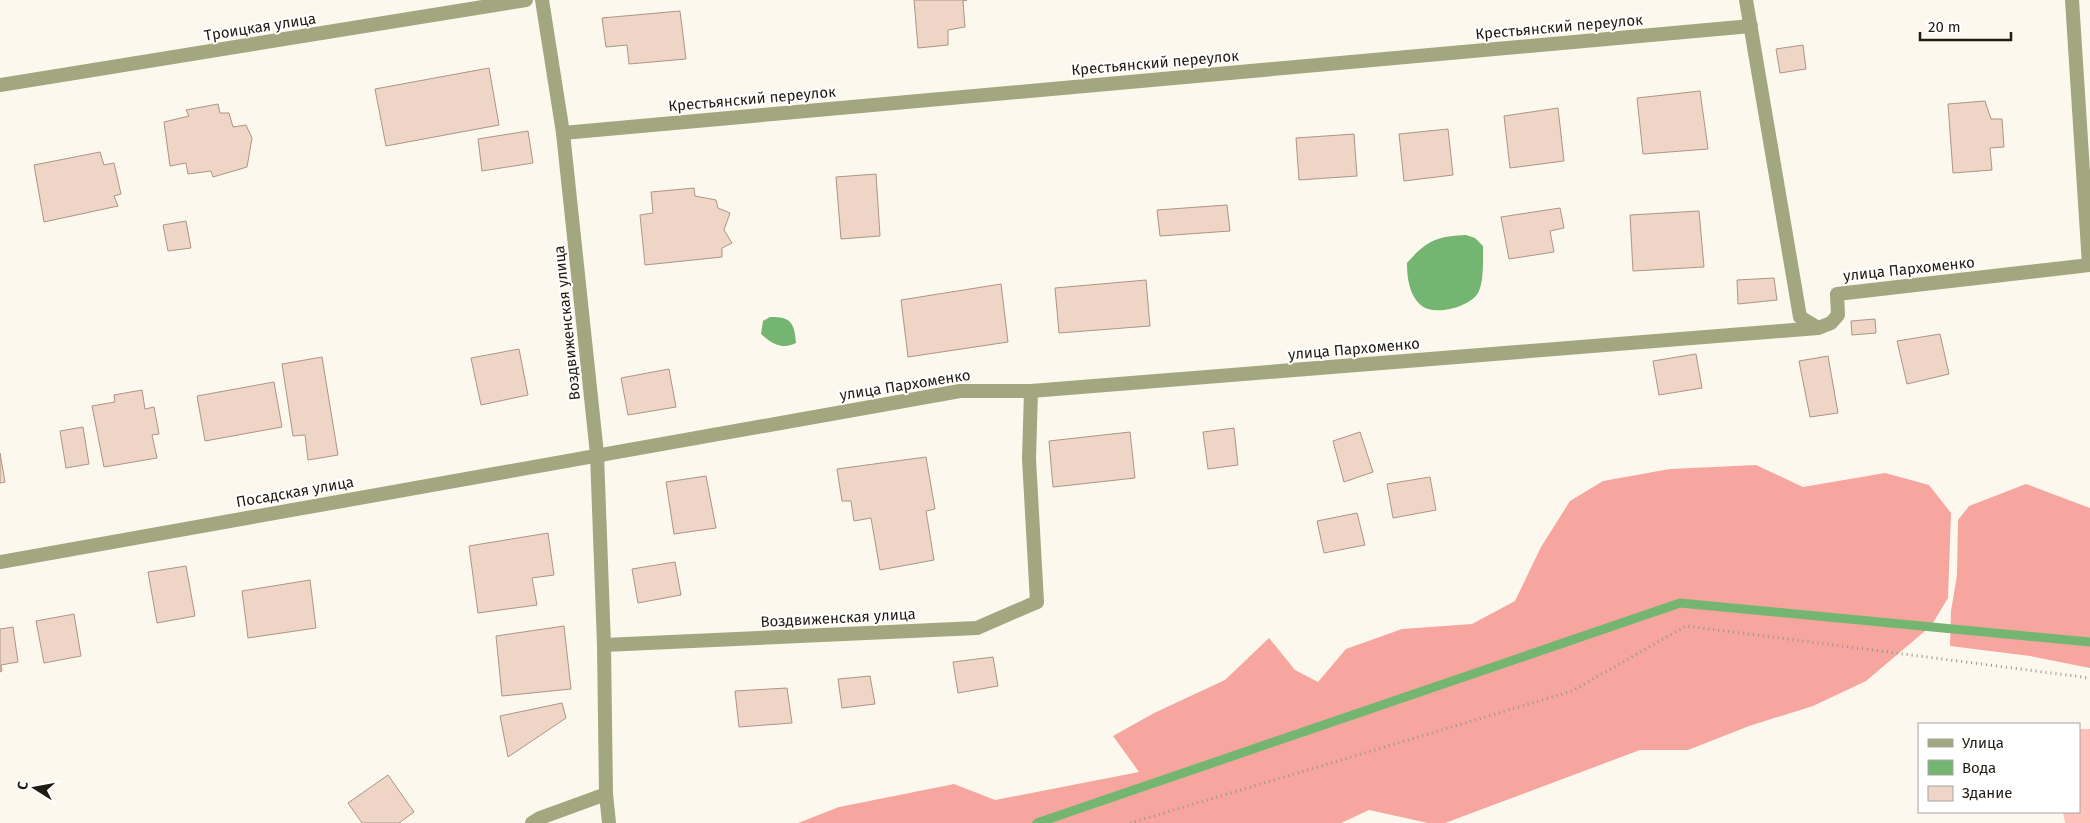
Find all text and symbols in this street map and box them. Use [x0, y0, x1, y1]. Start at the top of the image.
street label: Троицкая улица [203, 9, 317, 45]
scale bar [1920, 10, 2011, 42]
street label: Крестьянский переулок [1474, 11, 1644, 43]
text: 20 m [1928, 18, 1961, 36]
street label: Крестьянский переулок [1070, 47, 1240, 79]
street label: Крестьянский переулок [667, 83, 837, 115]
street label: Воздвиженская улица [550, 245, 584, 401]
street label: улица Пархоменко [1842, 253, 1976, 285]
street label: улица Пархоменко [1287, 334, 1421, 364]
street label: улица Пархоменко [838, 366, 972, 404]
street label: Посадская улица [235, 473, 355, 511]
street label: Воздвиженская улица [760, 605, 916, 631]
legend [1918, 723, 2080, 813]
text: Улица [1962, 734, 2004, 752]
text: Вода [1962, 759, 1996, 777]
north arrow [10, 763, 60, 813]
text: С [14, 780, 32, 791]
text: Здание [1962, 784, 2012, 802]

